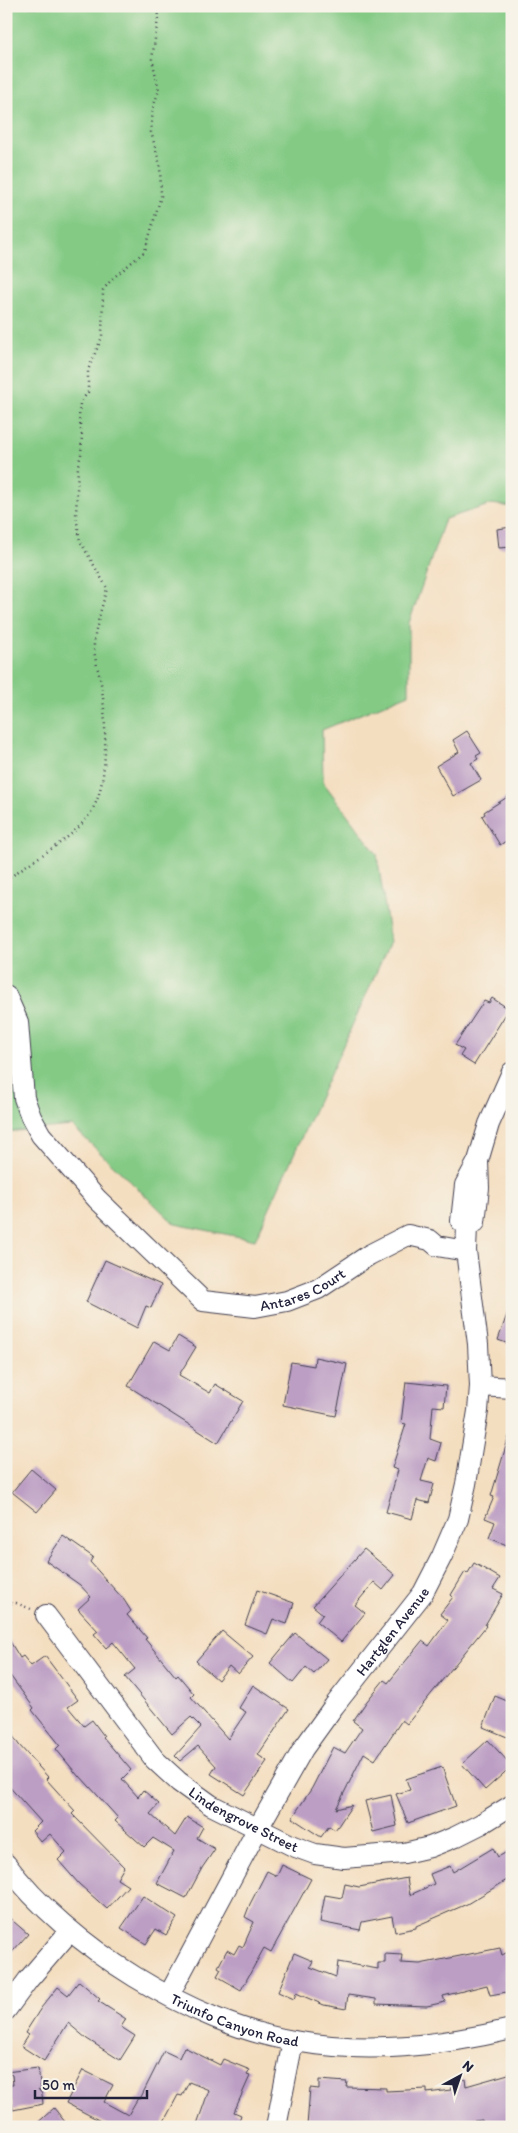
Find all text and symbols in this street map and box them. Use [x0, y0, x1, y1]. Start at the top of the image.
street label: Antares Court [258, 1264, 349, 1315]
street label: Hartglen Avenue [352, 1584, 433, 1679]
street label: Lindengrove Street [185, 1783, 301, 1856]
street label: Triunfo Canyon Road [167, 1990, 301, 2051]
north arrow [436, 2050, 486, 2100]
text: N [459, 2057, 477, 2076]
scale bar [35, 2068, 148, 2100]
text: 50 m [42, 2076, 75, 2094]

